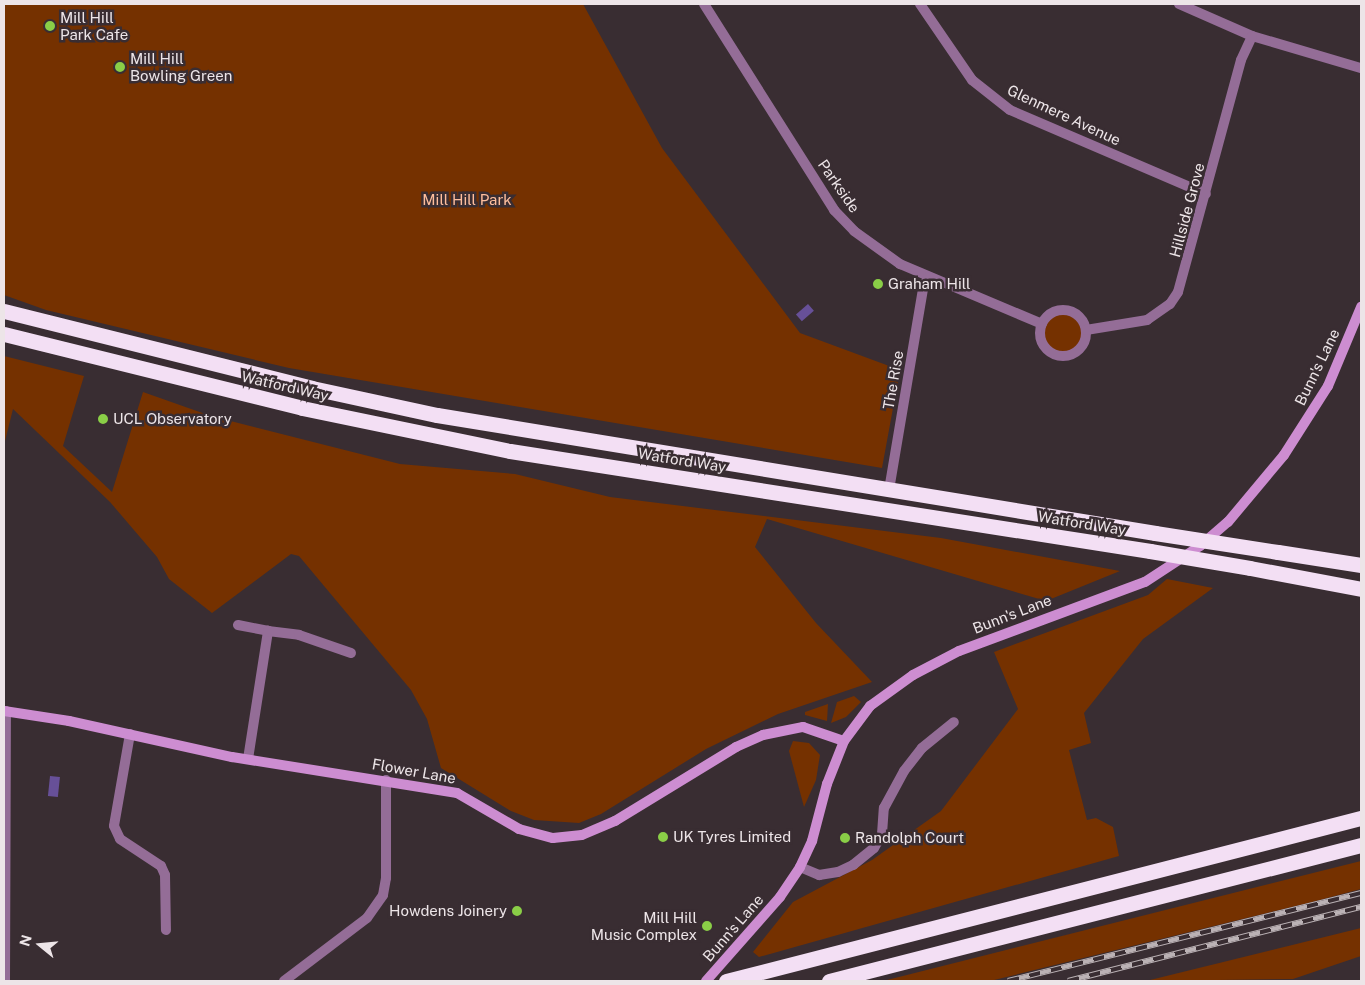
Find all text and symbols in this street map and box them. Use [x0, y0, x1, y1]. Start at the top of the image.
place label: Mill Hill Park Cafe [60, 8, 128, 43]
marker: Mill Hill Park Cafe [44, 20, 56, 32]
place label: Mill Hill Bowling Green [130, 49, 232, 84]
marker: Mill Hill Bowling Green [114, 61, 126, 73]
street label: Glenmere Avenue [1004, 81, 1124, 149]
street label: Parkside [814, 156, 864, 216]
street label: Hillside Grove [1166, 161, 1208, 259]
park label: Mill Hill Park [422, 191, 512, 209]
place label: Graham Hill [888, 275, 971, 293]
marker: Graham Hill [872, 278, 884, 290]
street label: Bunn's Lane [1291, 326, 1343, 408]
street label: The Rise [879, 349, 907, 411]
street label: Watford Way [240, 367, 330, 405]
place label: UCL Observatory [113, 410, 232, 428]
marker: UCL Observatory [97, 413, 109, 425]
street label: Watford Way [637, 444, 727, 476]
street label: Watford Way [1037, 507, 1127, 539]
street label: Bunn's Lane [970, 591, 1054, 637]
street label: Flower Lane [371, 755, 457, 787]
place label: UK Tyres Limited [673, 828, 791, 846]
place label: Randolph Court [855, 829, 964, 847]
marker: UK Tyres Limited [657, 831, 669, 843]
marker: Randolph Court [839, 832, 851, 844]
street label: Bunn's Lane [699, 891, 767, 965]
place label: Howdens Joinery [389, 902, 507, 920]
marker: Howdens Joinery [511, 905, 523, 917]
place label: Mill Hill Music Complex [591, 908, 697, 943]
north arrow [15, 920, 65, 970]
marker: Mill Hill Music Complex [701, 920, 713, 932]
text: N [16, 933, 35, 948]

